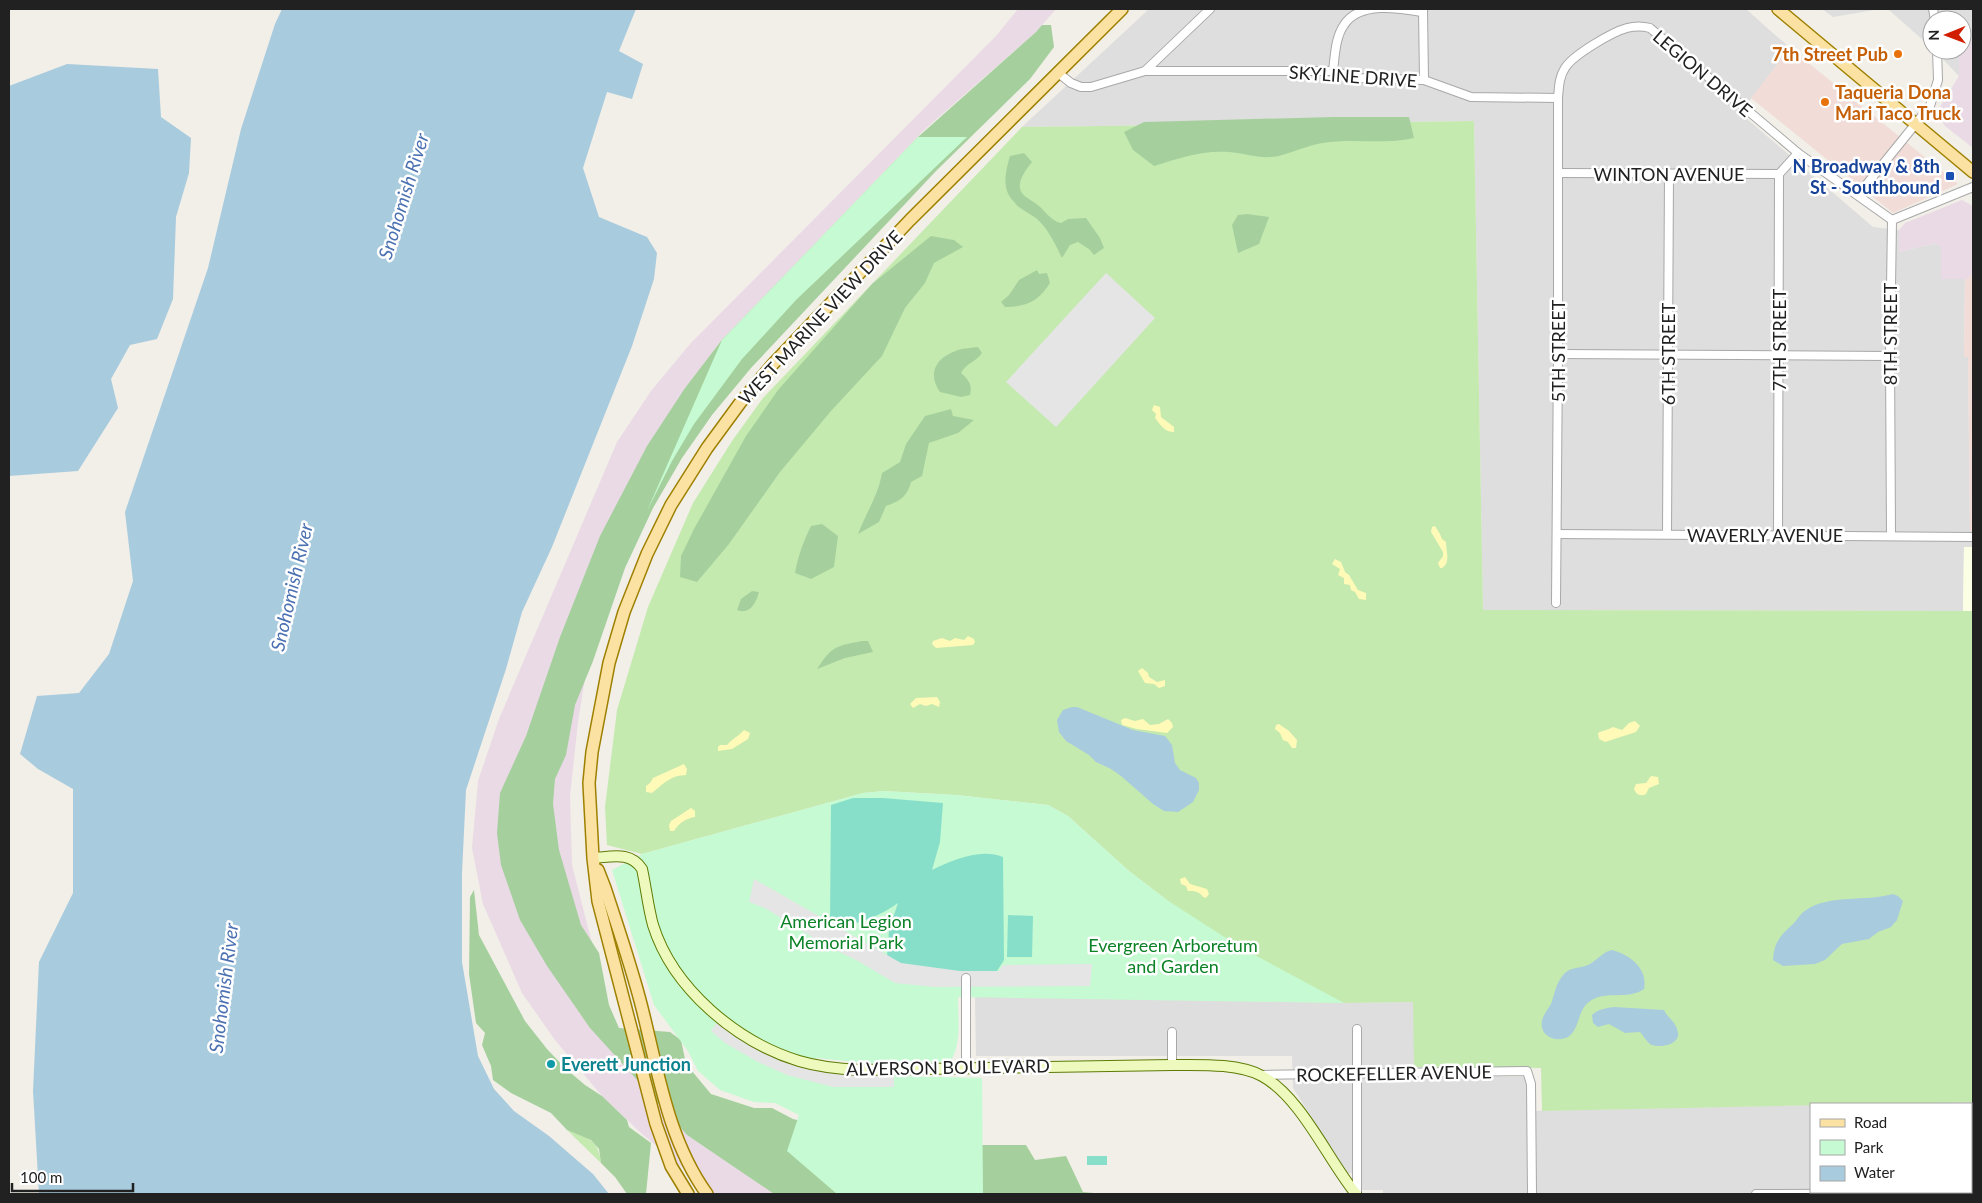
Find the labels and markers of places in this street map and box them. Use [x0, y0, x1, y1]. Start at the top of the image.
place label: 7th Street Pub [1772, 43, 1888, 65]
marker: 7th Street Pub [1892, 48, 1904, 60]
place label: Taqueria Dona Mari Taco Truck [1835, 81, 1961, 124]
marker: Taqueria Dona Mari Taco Truck [1819, 96, 1831, 108]
place label: N Broadway & 8th St - Southbound [1793, 155, 1940, 198]
marker: N Broadway & 8th St - Southbound [1944, 170, 1956, 182]
place label: Everett Junction [561, 1053, 691, 1075]
marker: Everett Junction [545, 1058, 557, 1070]

